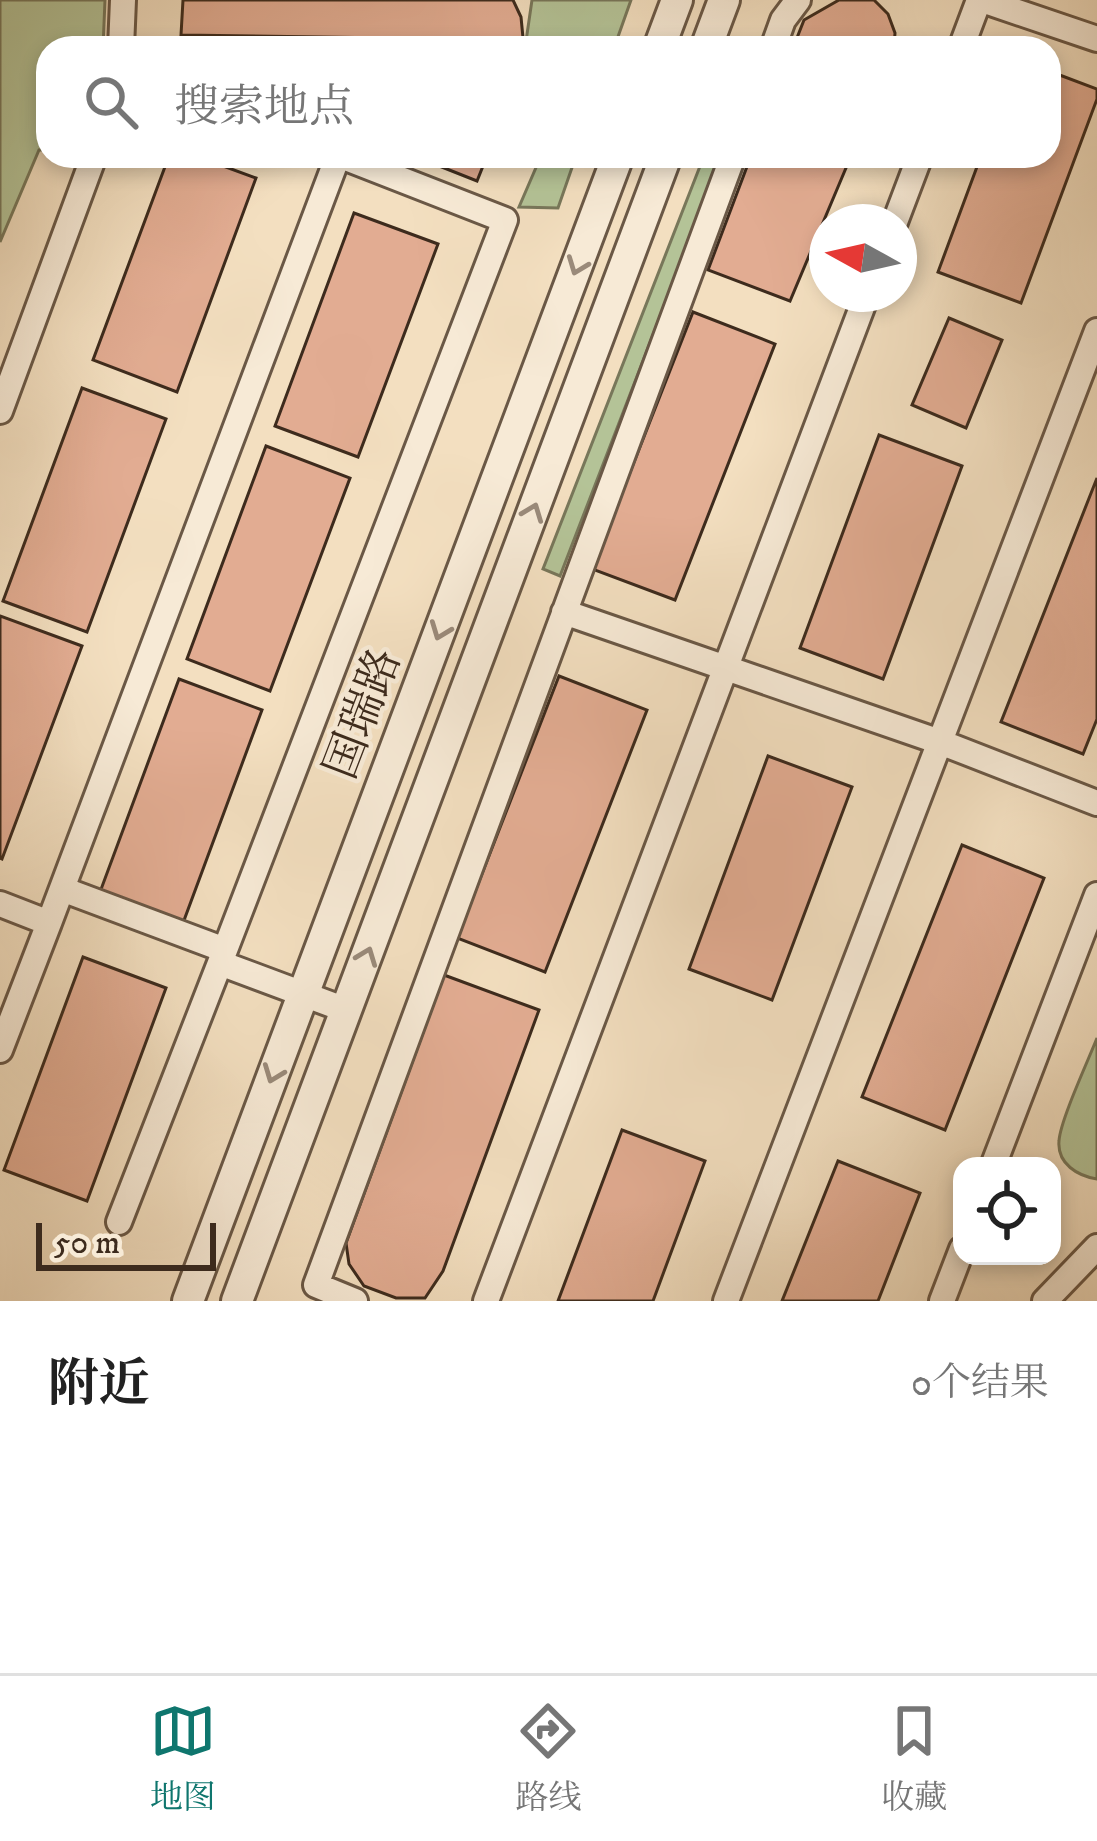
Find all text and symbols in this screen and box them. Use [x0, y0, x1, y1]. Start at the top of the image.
search box [36, 36, 1061, 168]
icon: search [78, 69, 144, 135]
text: 搜索地点 [174, 80, 354, 136]
north arrow [809, 204, 917, 312]
one-way arrow [567, 254, 591, 275]
one-way arrow [518, 502, 543, 523]
one-way arrow [430, 619, 454, 640]
street label: 国瑞路 [313, 641, 414, 787]
one-way arrow [352, 946, 377, 967]
one-way arrow [263, 1063, 288, 1084]
map controls [953, 1157, 1061, 1265]
button: locate [953, 1157, 1061, 1265]
scale bar [36, 1217, 216, 1270]
text: 50 m [54, 1223, 120, 1264]
text: 附近 [48, 1353, 150, 1417]
text: 0个结果 [911, 1359, 1049, 1408]
tab: 地图 [150, 1698, 216, 1819]
tab: 路线 [515, 1698, 581, 1819]
tab: 收藏 [881, 1698, 947, 1819]

